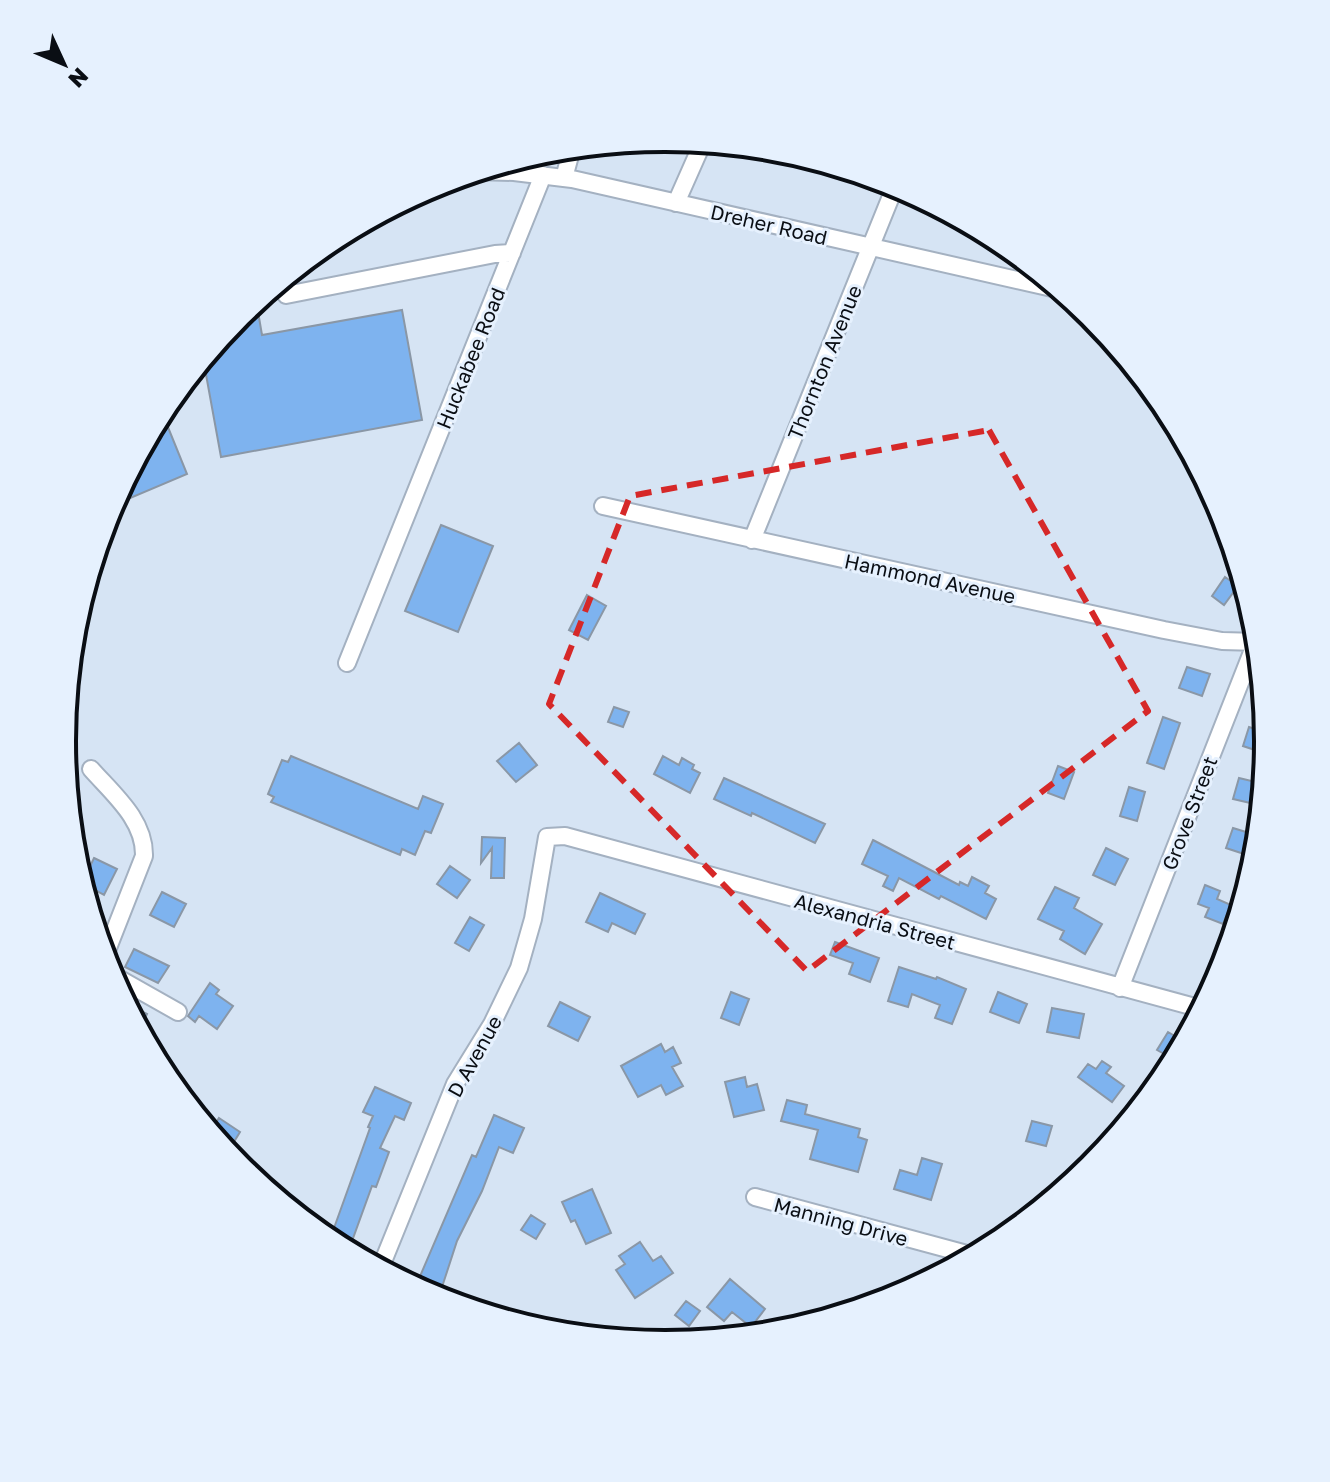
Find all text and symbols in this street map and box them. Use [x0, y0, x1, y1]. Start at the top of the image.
north arrow [24, 24, 104, 104]
text: N [63, 63, 94, 94]
street label: Dreher Road [708, 199, 830, 249]
street label: Thornton Avenue [782, 281, 866, 443]
street label: Huckabee Road [431, 284, 509, 432]
street label: Hammond Avenue [842, 548, 1018, 608]
street label: Grove Street [1156, 753, 1222, 873]
street label: Alexandria Street [792, 888, 958, 954]
street label: D Avenue [442, 1011, 506, 1101]
street label: Manning Drive [771, 1192, 911, 1250]

